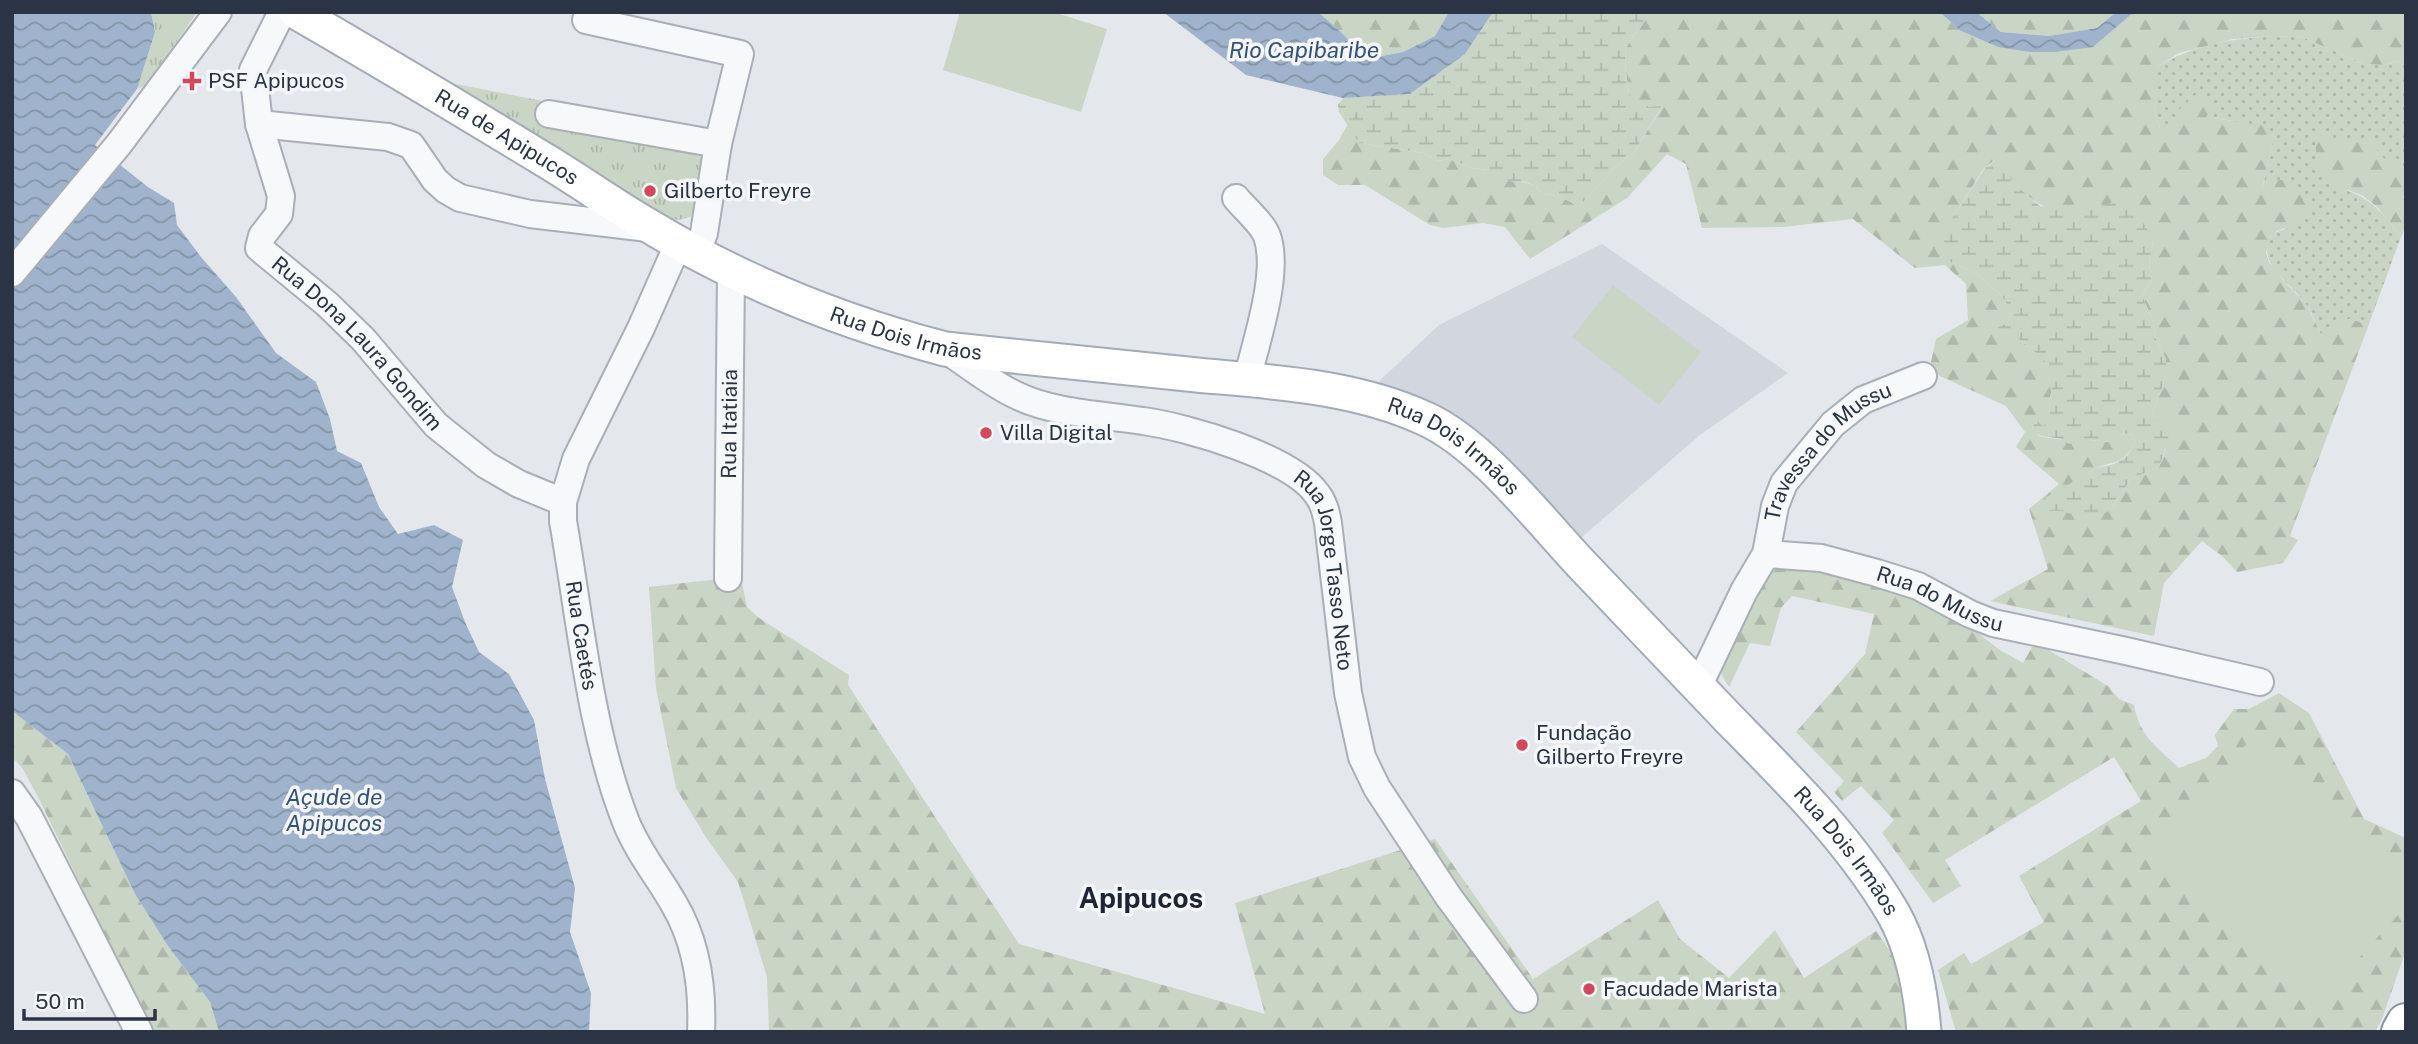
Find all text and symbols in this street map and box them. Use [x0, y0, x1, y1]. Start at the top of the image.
water label: Rio Capibaribe [1229, 36, 1379, 63]
place label: PSF Apipucos [208, 68, 344, 93]
marker: PSF Apipucos [182, 71, 202, 91]
street label: Rua de Apipucos [431, 84, 583, 190]
place label: Gilberto Freyre [664, 178, 811, 203]
marker: Gilberto Freyre [642, 183, 658, 199]
street label: Rua Dona Laura Gondim [267, 251, 448, 435]
street label: Rua Dois Irmãos [827, 301, 983, 365]
street label: Rua Itatiaia [716, 369, 742, 479]
street label: Travessa do Mussu [1759, 377, 1895, 523]
street label: Rua Dois Irmãos [1384, 392, 1525, 500]
place label: Villa Digital [1000, 420, 1113, 445]
marker: Villa Digital [978, 425, 994, 441]
street label: Rua Jorge Tasso Neto [1289, 464, 1358, 672]
street label: Rua do Mussu [1874, 561, 2005, 637]
street label: Rua Caetés [561, 579, 603, 692]
place label: Fundação Gilberto Freyre [1536, 720, 1683, 769]
marker: Fundação Gilberto Freyre [1514, 737, 1530, 753]
street label: Rua Dois Irmãos [1789, 781, 1904, 920]
water label: Açude de Apipucos [286, 783, 383, 836]
district label: Apipucos [1079, 881, 1203, 914]
place label: Facudade Marista [1603, 976, 1778, 1001]
scale bar [24, 978, 156, 1022]
marker: Facudade Marista [1581, 981, 1597, 997]
text: 50 m [35, 989, 85, 1014]

